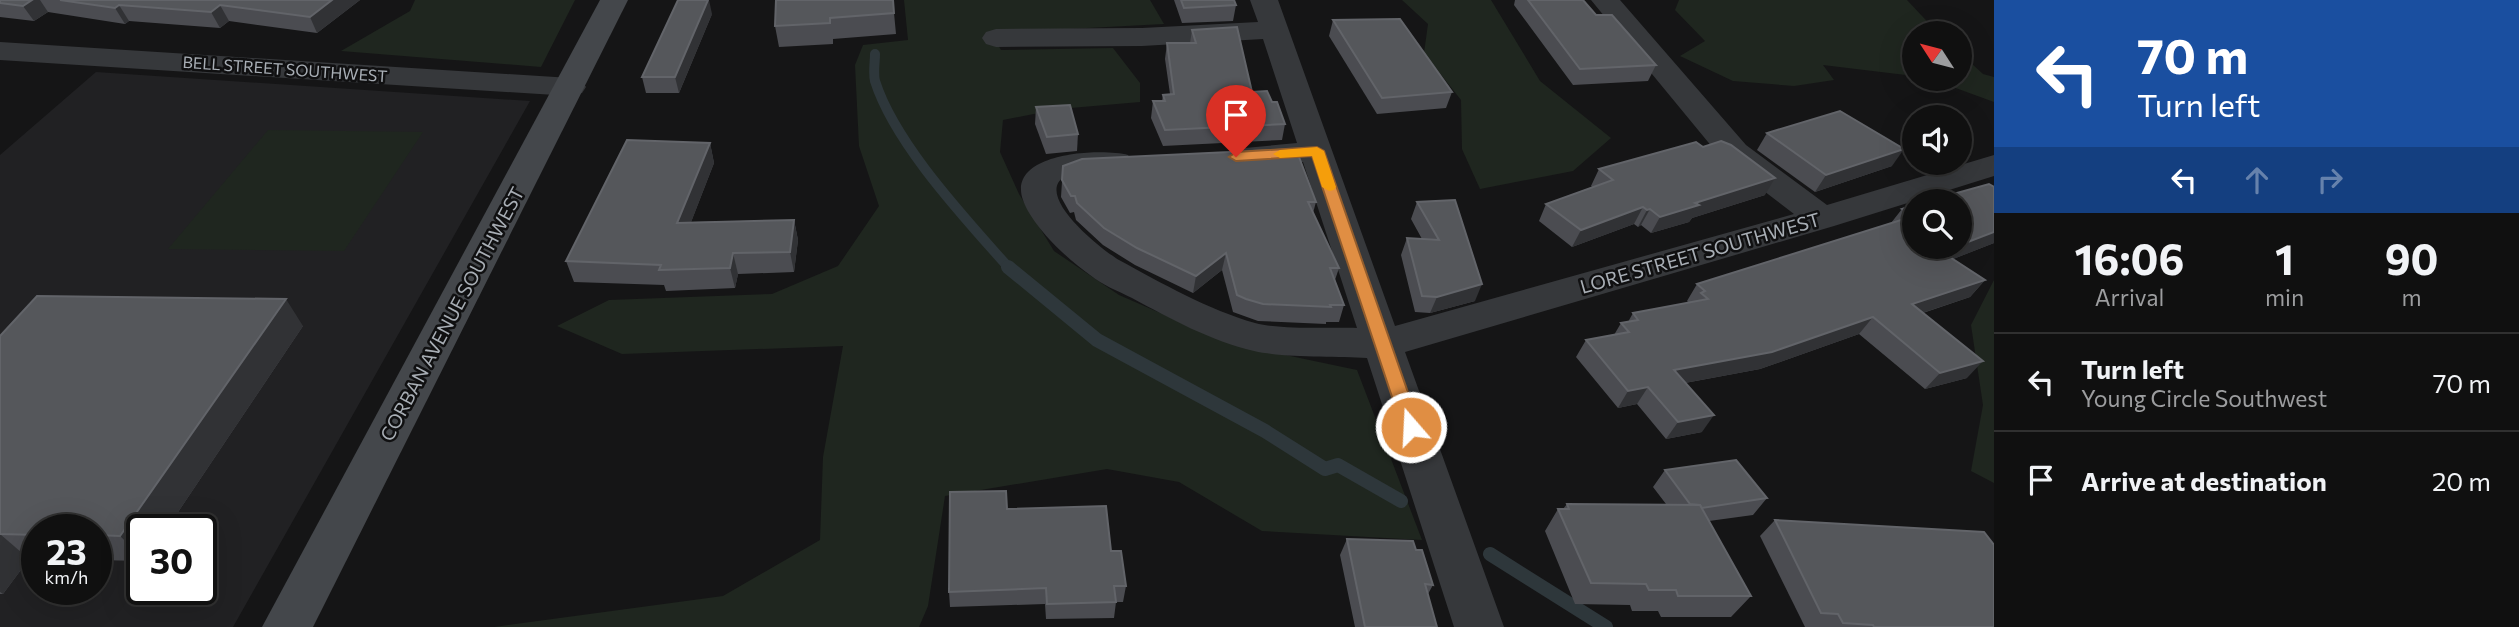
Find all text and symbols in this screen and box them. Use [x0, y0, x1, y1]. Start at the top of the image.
north arrow [1902, 21, 1972, 91]
map controls [1902, 21, 1972, 259]
text: 70 m [2137, 24, 2248, 84]
icon: left [2022, 28, 2113, 119]
street label: BELL STREET SOUTHWEST [182, 52, 388, 85]
text: Turn left [2137, 84, 2261, 124]
pin [1206, 85, 1266, 157]
icon: arrive [1217, 96, 1255, 134]
button: sound [1902, 105, 1972, 175]
icon: left [2165, 161, 2203, 199]
icon: ahead [2238, 161, 2276, 199]
icon: right [2311, 161, 2349, 199]
street label: CORBAN AVENUE SOUTHWEST [375, 183, 528, 445]
button: search [1902, 189, 1972, 259]
street label: LORE STREET SOUTHWEST [1577, 207, 1823, 298]
text: 16:06 [2075, 232, 2184, 284]
text: 1 [2275, 232, 2294, 284]
text: 90 [2385, 232, 2438, 284]
text: Arrival [2095, 283, 2164, 311]
text: min [2265, 283, 2304, 311]
text: m [2402, 283, 2422, 311]
text: Turn left [2081, 353, 2184, 384]
icon: left [2022, 363, 2060, 401]
text: 70 m [2433, 367, 2491, 398]
text: Young Circle Southwest [2081, 384, 2327, 412]
position arrow [1374, 390, 1448, 464]
icon: arrive [2022, 461, 2060, 499]
text: Arrive at destination [2081, 465, 2327, 496]
text: 20 m [2432, 465, 2491, 496]
speed limit sign: 30 [126, 514, 217, 605]
text: 23 [46, 529, 87, 572]
text: km/h [45, 566, 88, 588]

